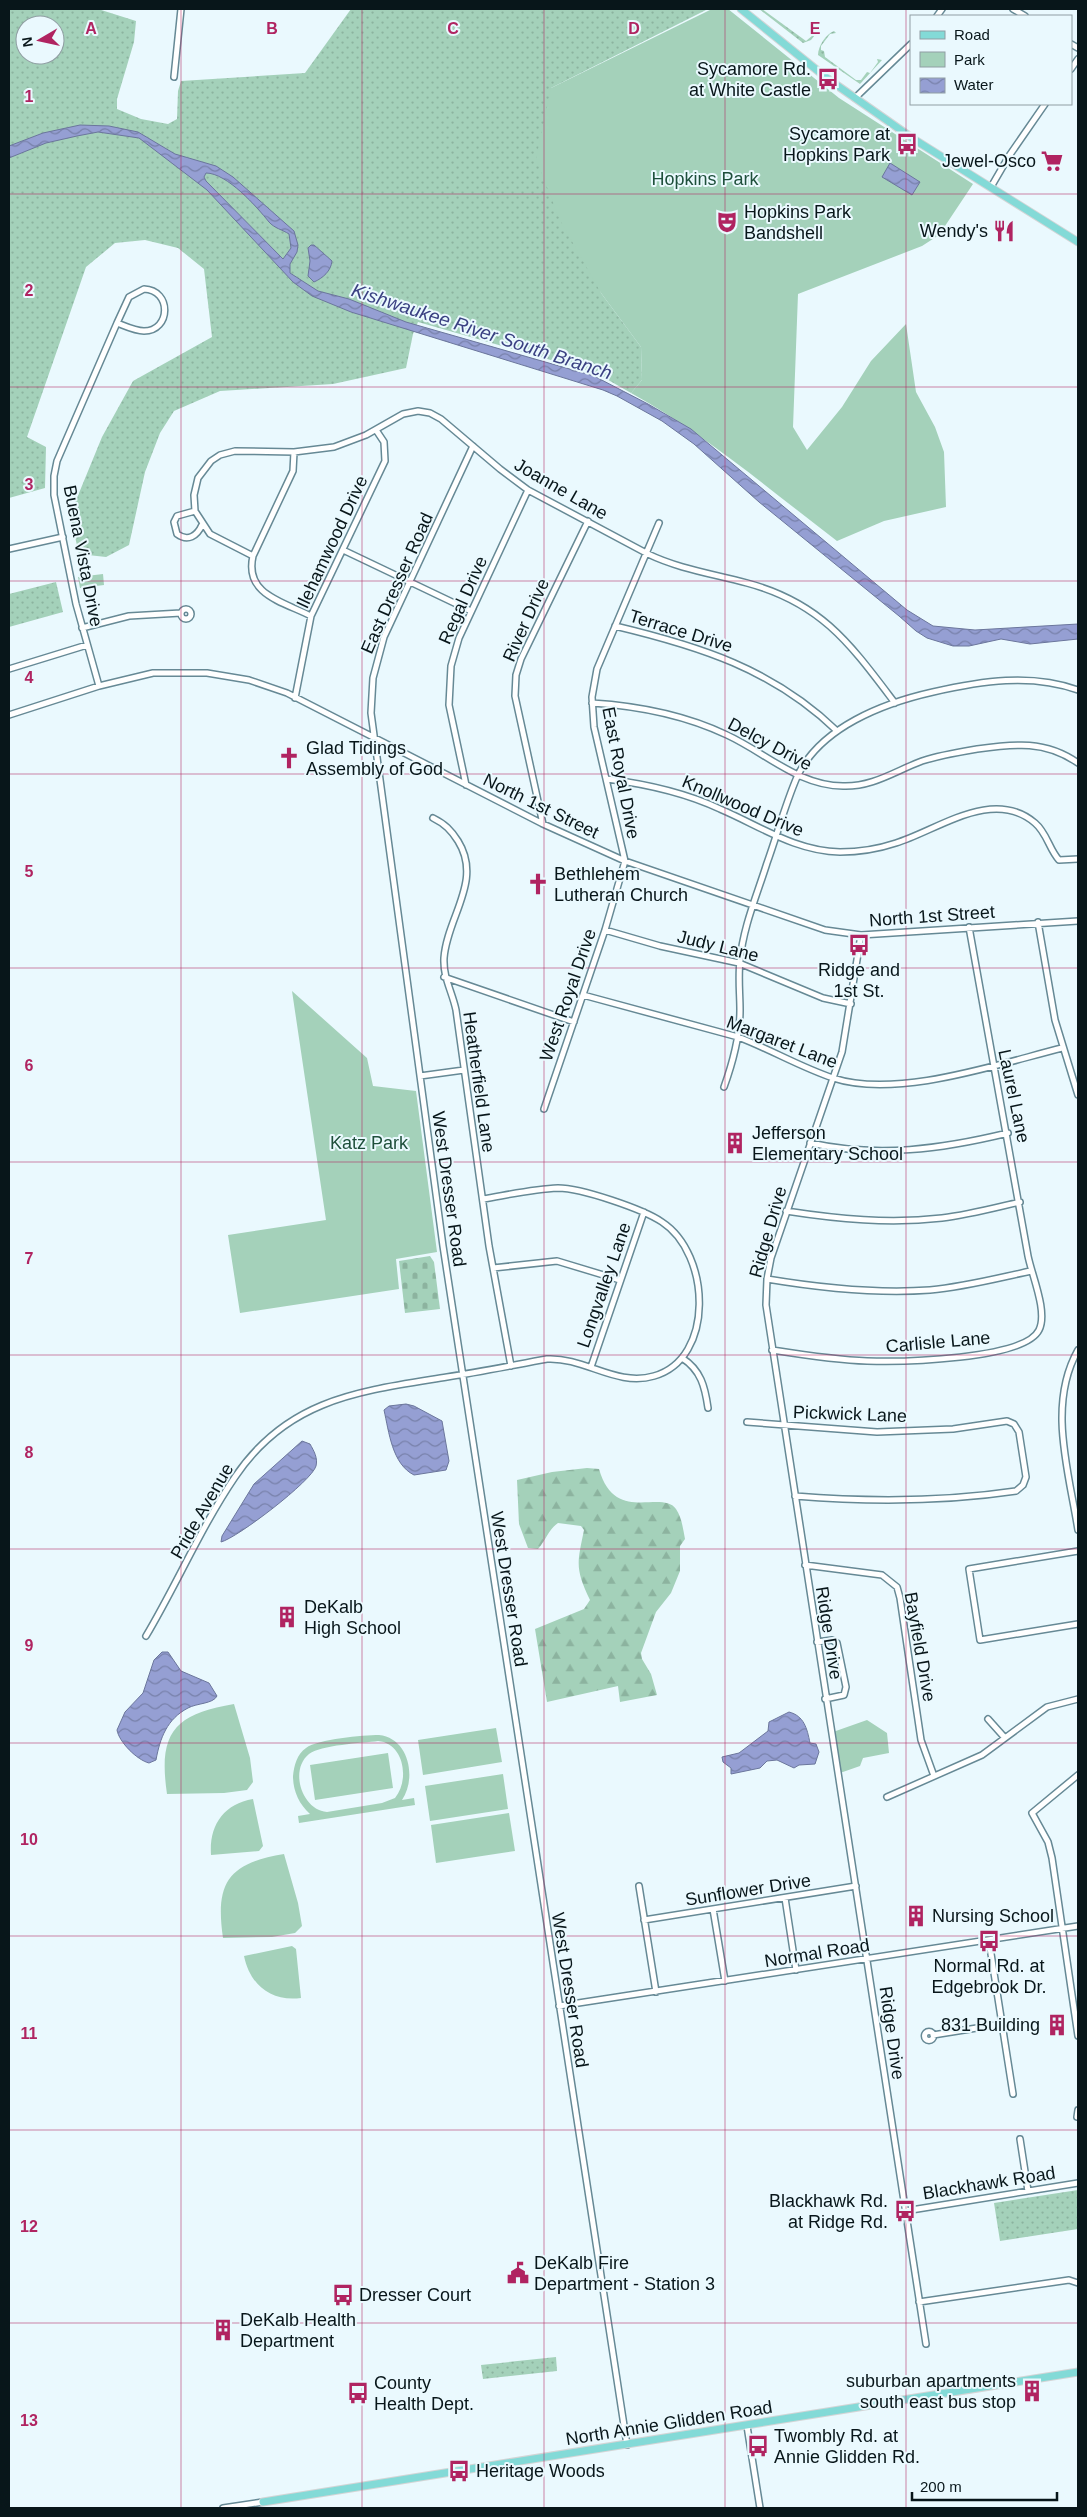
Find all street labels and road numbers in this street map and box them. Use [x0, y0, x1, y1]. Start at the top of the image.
street label: Joanne Lane [511, 454, 611, 524]
street label: Ilehamwood Drive [292, 472, 372, 612]
street label: Buena Vista Drive [59, 484, 107, 628]
street label: East Dresser Road [357, 509, 437, 657]
street label: Regal Drive [435, 553, 491, 647]
street label: River Drive [499, 575, 553, 665]
street label: Terrace Drive [627, 606, 735, 656]
street label: East Royal Drive [598, 705, 644, 841]
street label: Delcy Drive [725, 714, 815, 774]
street label: North 1st Street [480, 769, 602, 843]
street label: Knollwood Drive [679, 771, 807, 841]
street label: North 1st Street [868, 902, 996, 930]
street label: West Royal Drive [536, 926, 600, 1064]
street label: Judy Lane [675, 926, 761, 966]
street label: Heatherfield Lane [459, 1010, 499, 1154]
street label: Margaret Lane [724, 1012, 840, 1072]
street label: Laurel Lane [994, 1047, 1034, 1145]
street label: West Dresser Road [428, 1110, 470, 1268]
street label: Ridge Drive [745, 1184, 791, 1280]
street label: Longvalley Lane [573, 1220, 635, 1350]
street label: Carlisle Lane [885, 1327, 991, 1357]
street label: Pickwick Lane [793, 1402, 907, 1426]
street label: Pride Avenue [167, 1460, 237, 1562]
street label: West Dresser Road [487, 1510, 531, 1668]
street label: Ridge Drive [812, 1585, 846, 1681]
street label: Bayfield Drive [901, 1591, 939, 1703]
street label: Sunflower Drive [684, 1870, 812, 1910]
street label: West Dresser Road [548, 1911, 592, 2069]
street label: Normal Road [763, 1935, 871, 1971]
street label: Ridge Drive [876, 1985, 908, 2081]
street label: Blackhawk Road [921, 2163, 1057, 2203]
street label: North Annie Glidden Road [564, 2397, 774, 2449]

